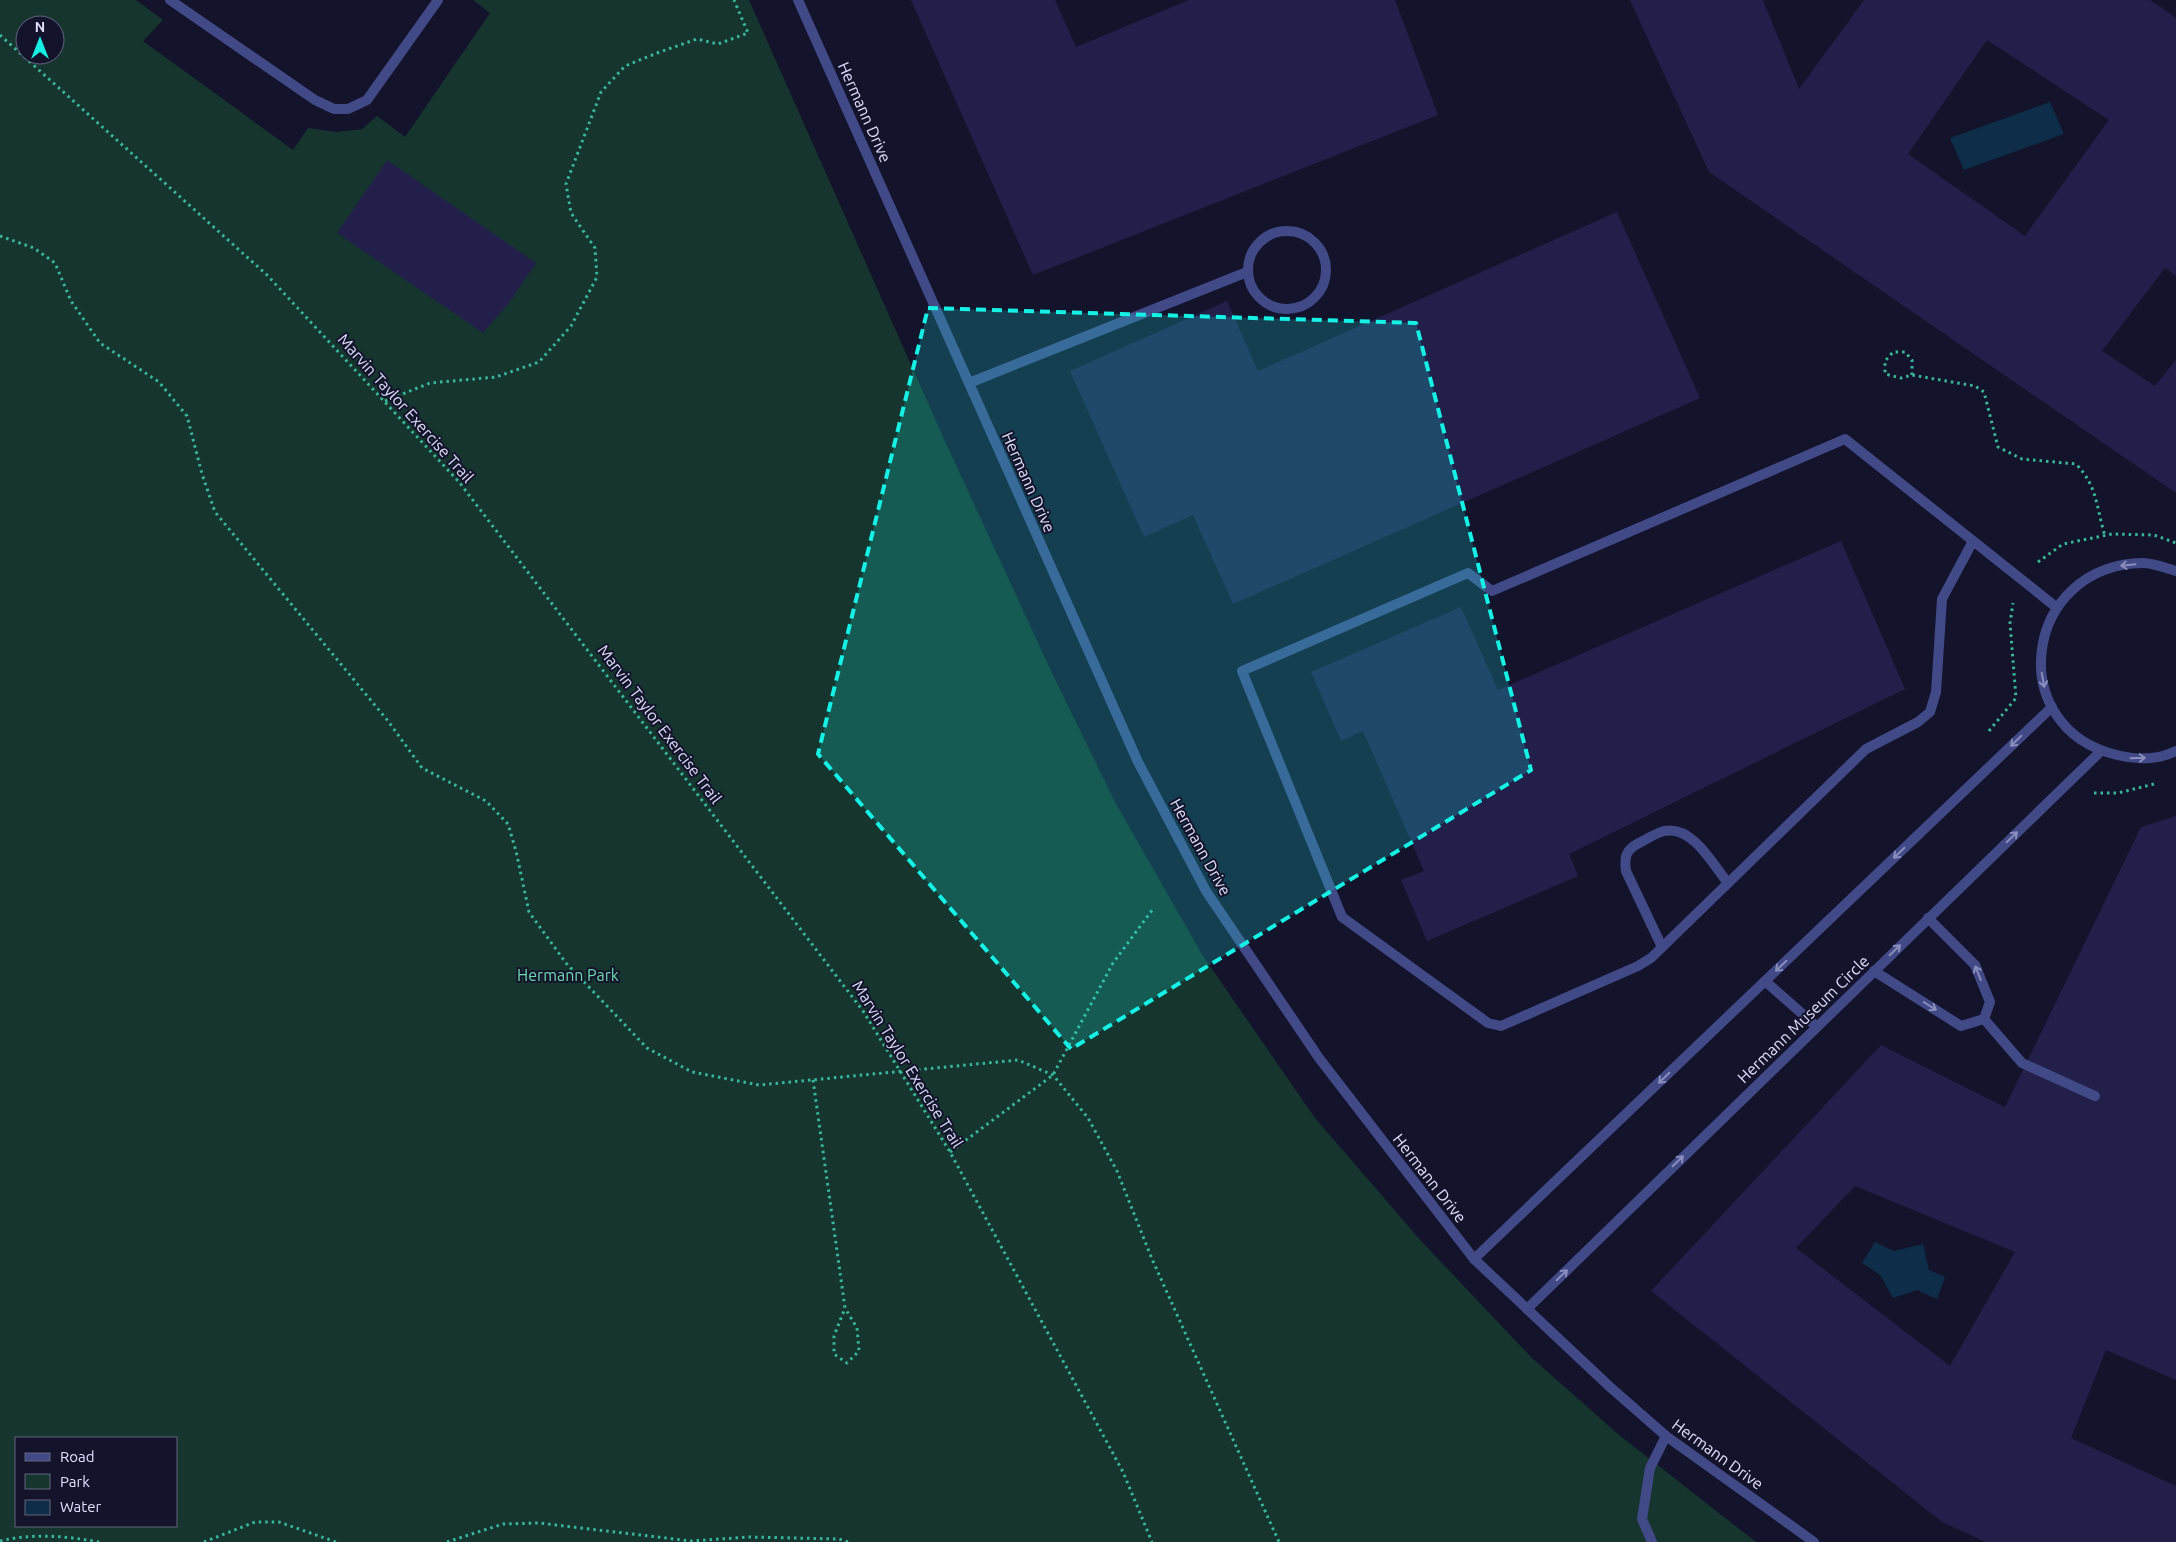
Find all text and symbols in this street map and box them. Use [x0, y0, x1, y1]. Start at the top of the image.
north arrow [15, 15, 65, 65]
text: N [35, 19, 45, 35]
street label: Hermann Drive [835, 59, 895, 165]
street label: Marvin Taylor Exercise Trail [334, 330, 478, 486]
street label: Hermann Drive [999, 429, 1059, 535]
one-way arrow [2121, 560, 2137, 570]
street label: Marvin Taylor Exercise Trail [594, 641, 726, 807]
one-way arrow [2038, 671, 2048, 687]
one-way arrow [2010, 735, 2023, 747]
one-way arrow [2130, 753, 2146, 763]
street label: Hermann Drive [1167, 795, 1235, 899]
one-way arrow [2005, 831, 2018, 843]
one-way arrow [1893, 847, 1905, 859]
one-way arrow [1889, 944, 1901, 956]
street label: Hermann Museum Circle [1734, 952, 1872, 1086]
one-way arrow [1775, 960, 1788, 972]
park label: Hermann Park [517, 966, 619, 984]
one-way arrow [1973, 966, 1983, 981]
street label: Marvin Taylor Exercise Trail [849, 977, 967, 1151]
one-way arrow [1922, 1002, 1936, 1012]
one-way arrow [1658, 1072, 1670, 1084]
street label: Hermann Drive [1390, 1130, 1470, 1226]
one-way arrow [1672, 1155, 1684, 1167]
one-way arrow [1556, 1269, 1568, 1281]
street label: Hermann Drive [1669, 1415, 1767, 1493]
legend [15, 1437, 178, 1527]
text: Road [60, 1448, 95, 1465]
text: Park [60, 1473, 90, 1490]
text: Water [60, 1498, 101, 1515]

